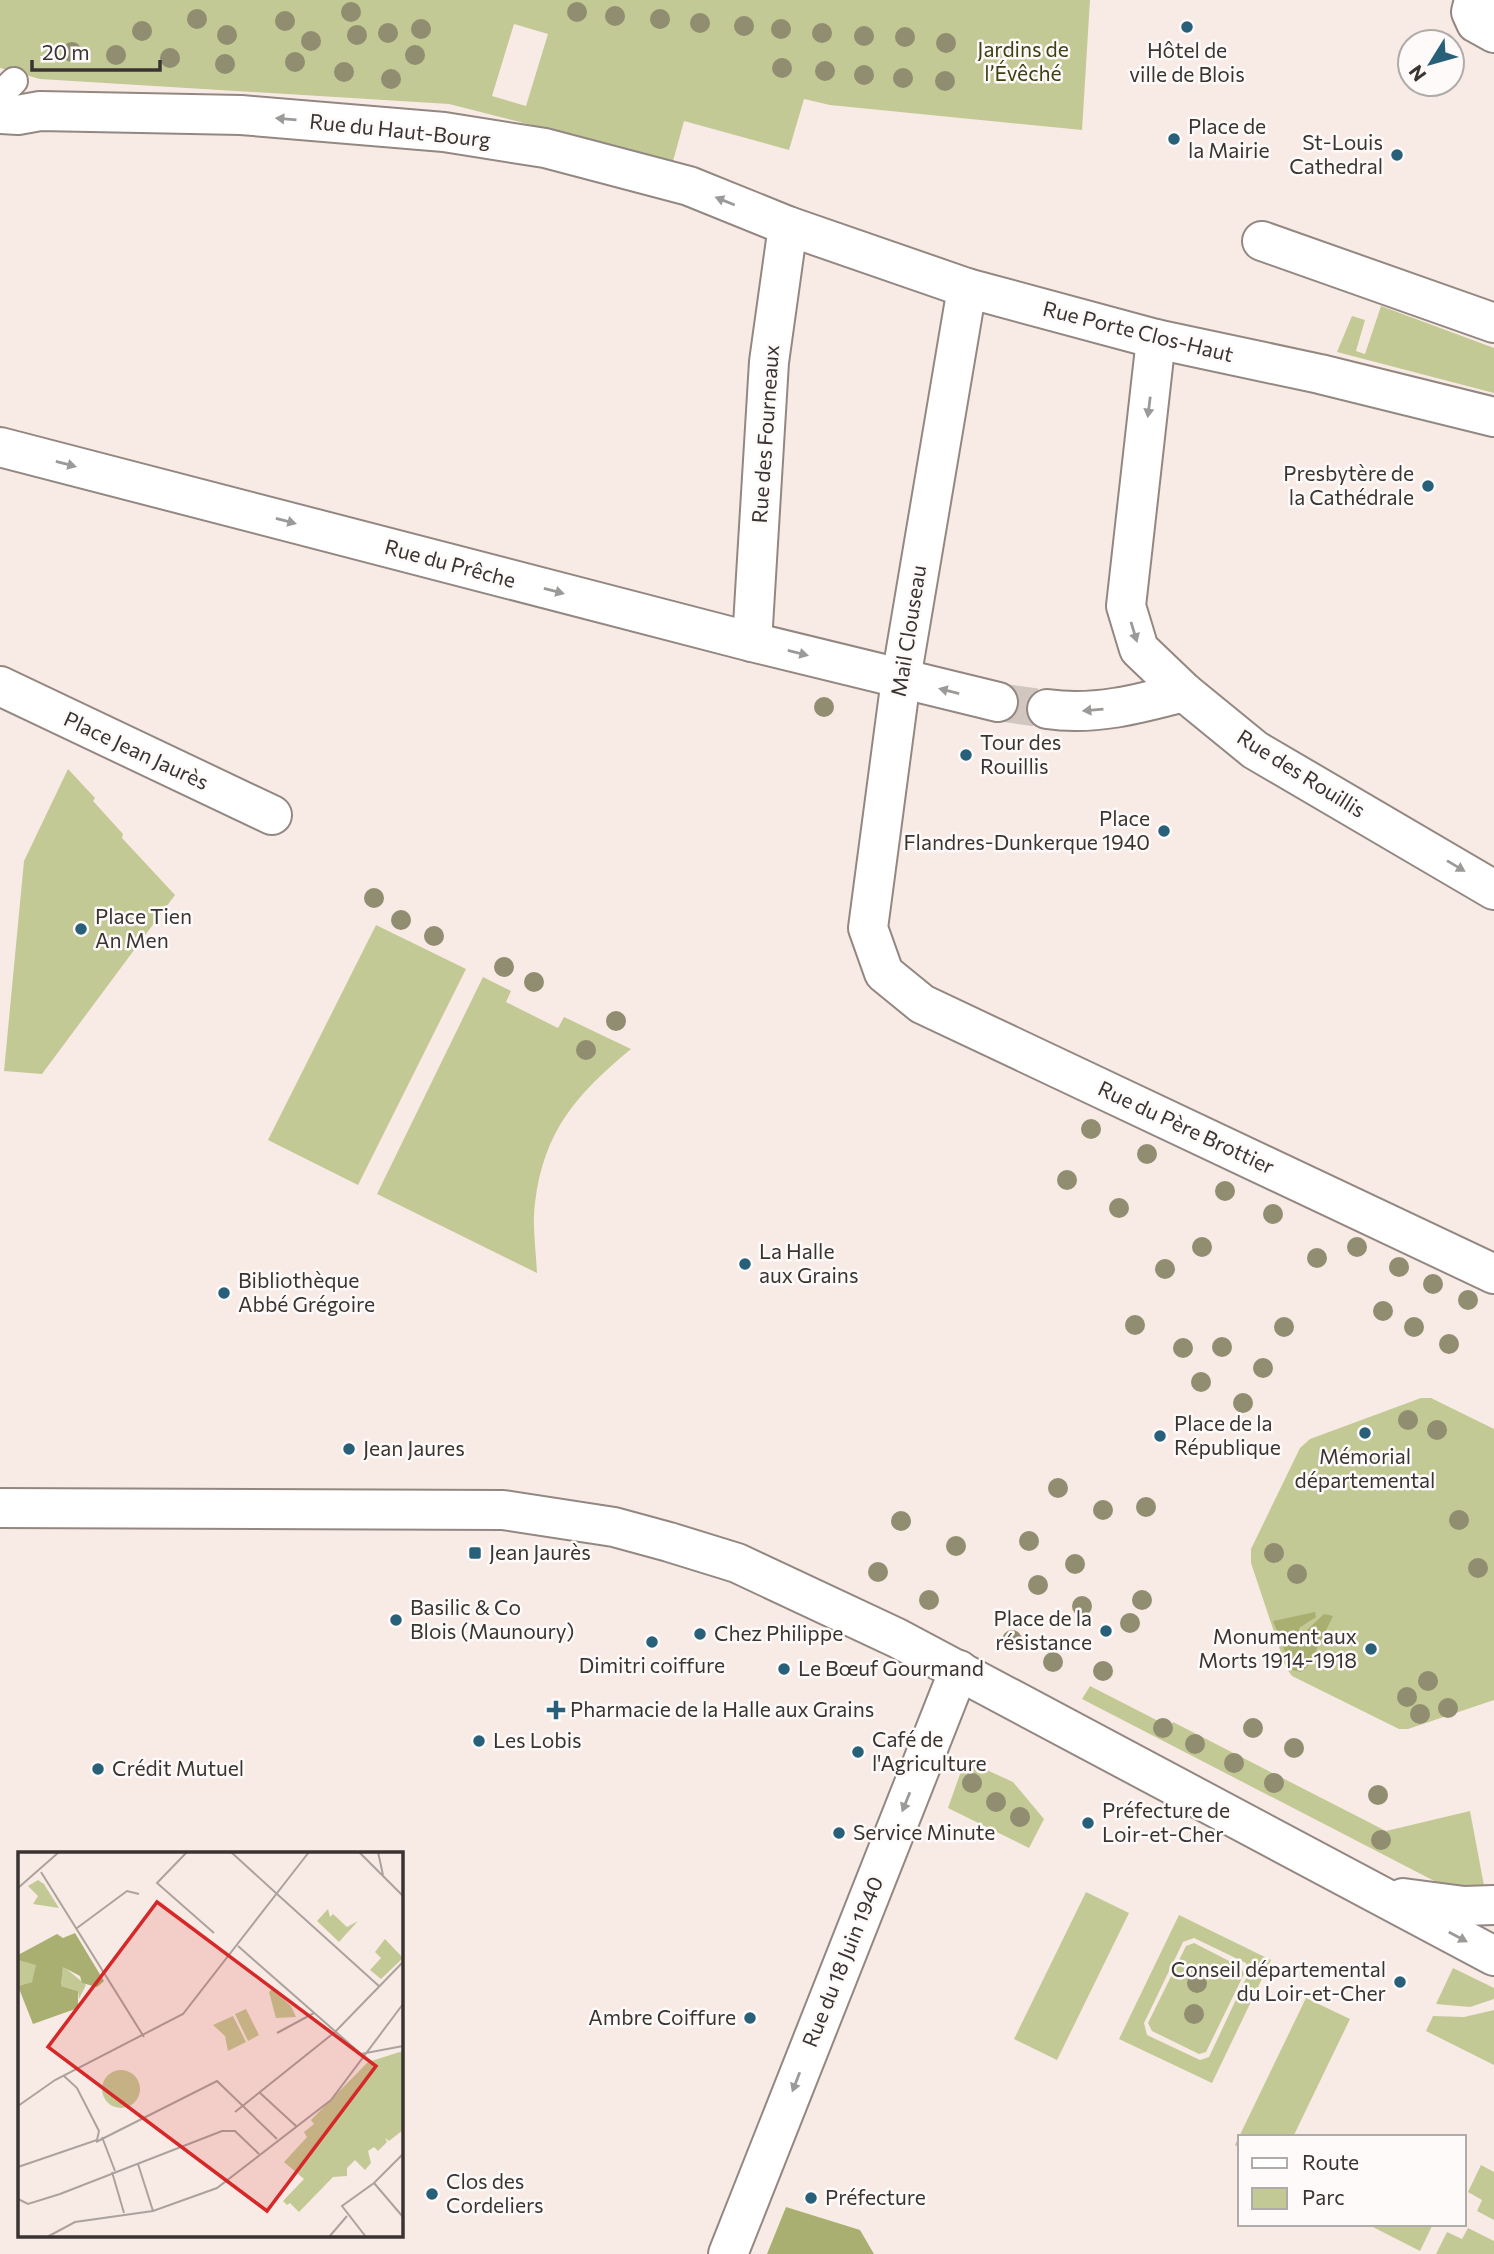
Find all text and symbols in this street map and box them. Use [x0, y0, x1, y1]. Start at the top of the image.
marker: Hôtel de ville de Blois [1179, 19, 1195, 35]
scale bar [32, 28, 159, 72]
north arrow [1396, 28, 1466, 98]
park label: Jardins de l’Évêché [977, 36, 1069, 85]
place label: Hôtel de ville de Blois [1129, 37, 1245, 86]
text: 20 m [42, 39, 90, 64]
text: N [1404, 61, 1431, 86]
street label: Rue du Haut-Bourg [308, 108, 492, 151]
one-way arrow [275, 113, 297, 124]
place label: Place de la Mairie [1188, 113, 1269, 162]
place label: St-Louis Cathedral [1289, 129, 1383, 178]
marker: Place de la Mairie [1166, 131, 1182, 147]
marker: St-Louis Cathedral [1389, 147, 1405, 163]
one-way arrow [714, 195, 735, 206]
street label: Rue Porte Clos-Haut [1040, 295, 1236, 366]
street label: Rue des Fourneaux [746, 344, 783, 524]
one-way arrow [1144, 396, 1155, 418]
one-way arrow [55, 459, 77, 470]
place label: Presbytère de la Cathédrale [1283, 460, 1414, 509]
marker: Presbytère de la Cathédrale [1420, 478, 1436, 494]
one-way arrow [275, 516, 297, 527]
street label: Rue du Prêche [382, 533, 519, 592]
street label: Mail Clouseau [885, 563, 930, 698]
one-way arrow [543, 586, 565, 597]
one-way arrow [1129, 622, 1139, 643]
one-way arrow [787, 648, 809, 659]
one-way arrow [938, 685, 960, 696]
street label: Place Jean Jaurès [60, 705, 213, 794]
one-way arrow [1082, 705, 1104, 716]
street label: Rue des Rouillis [1233, 723, 1370, 822]
place label: Tour des Rouillis [980, 729, 1061, 778]
marker: Tour des Rouillis [958, 747, 974, 763]
place label: Place Flandres-Dunkerque 1940 [904, 805, 1150, 854]
marker: Place Flandres-Dunkerque 1940 [1156, 823, 1172, 839]
one-way arrow [1446, 860, 1465, 873]
place label: Place Tien An Men [95, 903, 192, 952]
marker: Place Tien An Men [73, 921, 89, 937]
street label: Rue du Père Brottier [1094, 1075, 1279, 1178]
place label: La Halle aux Grains [759, 1238, 858, 1287]
marker: La Halle aux Grains [737, 1256, 753, 1272]
place label: Bibliothèque Abbé Grégoire [238, 1267, 375, 1316]
marker: Bibliothèque Abbé Grégoire [216, 1285, 232, 1301]
place label: Place de la République [1174, 1410, 1281, 1459]
marker: Mémorial départemental [1357, 1425, 1373, 1441]
marker: Place de la République [1152, 1428, 1168, 1444]
place label: Jean Jaures [363, 1435, 465, 1460]
marker: Jean Jaures [341, 1441, 357, 1457]
place label: Mémorial départemental [1295, 1443, 1435, 1492]
place label: Jean Jaurès [489, 1539, 591, 1564]
marker: Jean Jaurès [467, 1545, 483, 1561]
place label: Basilic & Co Blois (Maunoury) [410, 1594, 574, 1643]
place label: Place de la résistance [993, 1605, 1092, 1654]
marker: Basilic & Co Blois (Maunoury) [388, 1612, 404, 1628]
place label: Chez Philippe [714, 1620, 843, 1645]
marker: Place de la résistance [1098, 1623, 1114, 1639]
place label: Monument aux Morts 1914-1918 [1198, 1623, 1357, 1672]
marker: Chez Philippe [692, 1626, 708, 1642]
marker: Dimitri coiffure [644, 1634, 660, 1650]
marker: Monument aux Morts 1914-1918 [1363, 1641, 1379, 1657]
place label: Dimitri coiffure [579, 1652, 725, 1677]
place label: Le Bœuf Gourmand [798, 1655, 984, 1680]
marker: Le Bœuf Gourmand [776, 1661, 792, 1677]
place label: Pharmacie de la Halle aux Grains [570, 1696, 874, 1721]
marker: Pharmacie de la Halle aux Grains [548, 1702, 564, 1718]
place label: Café de l'Agriculture [872, 1726, 986, 1775]
place label: Les Lobis [493, 1727, 582, 1752]
marker: Les Lobis [471, 1733, 487, 1749]
marker: Café de l'Agriculture [850, 1744, 866, 1760]
place label: Crédit Mutuel [112, 1755, 244, 1780]
marker: Crédit Mutuel [90, 1761, 106, 1777]
one-way arrow [901, 1791, 912, 1812]
place label: Préfecture de Loir-et-Cher [1102, 1797, 1230, 1846]
marker: Préfecture de Loir-et-Cher [1080, 1815, 1096, 1831]
place label: Service Minute [853, 1819, 995, 1844]
marker: Service Minute [831, 1825, 847, 1841]
inset map [18, 1852, 402, 2236]
street label: Rue du 18 Juin 1940 [796, 1873, 887, 2050]
one-way arrow [1449, 1931, 1468, 1943]
place label: Conseil départemental du Loir-et-Cher [1171, 1956, 1386, 2005]
marker: Conseil départemental du Loir-et-Cher [1392, 1974, 1408, 1990]
place label: Ambre Coiffure [588, 2004, 736, 2029]
marker: Ambre Coiffure [742, 2010, 758, 2026]
one-way arrow [790, 2071, 801, 2092]
legend [1238, 2135, 1466, 2226]
text: Route [1302, 2149, 1359, 2174]
place label: Clos des Cordeliers [446, 2168, 544, 2217]
place label: Préfecture [825, 2184, 926, 2209]
text: Parc [1302, 2184, 1345, 2209]
marker: Clos des Cordeliers [424, 2186, 440, 2202]
marker: Préfecture [803, 2190, 819, 2206]

